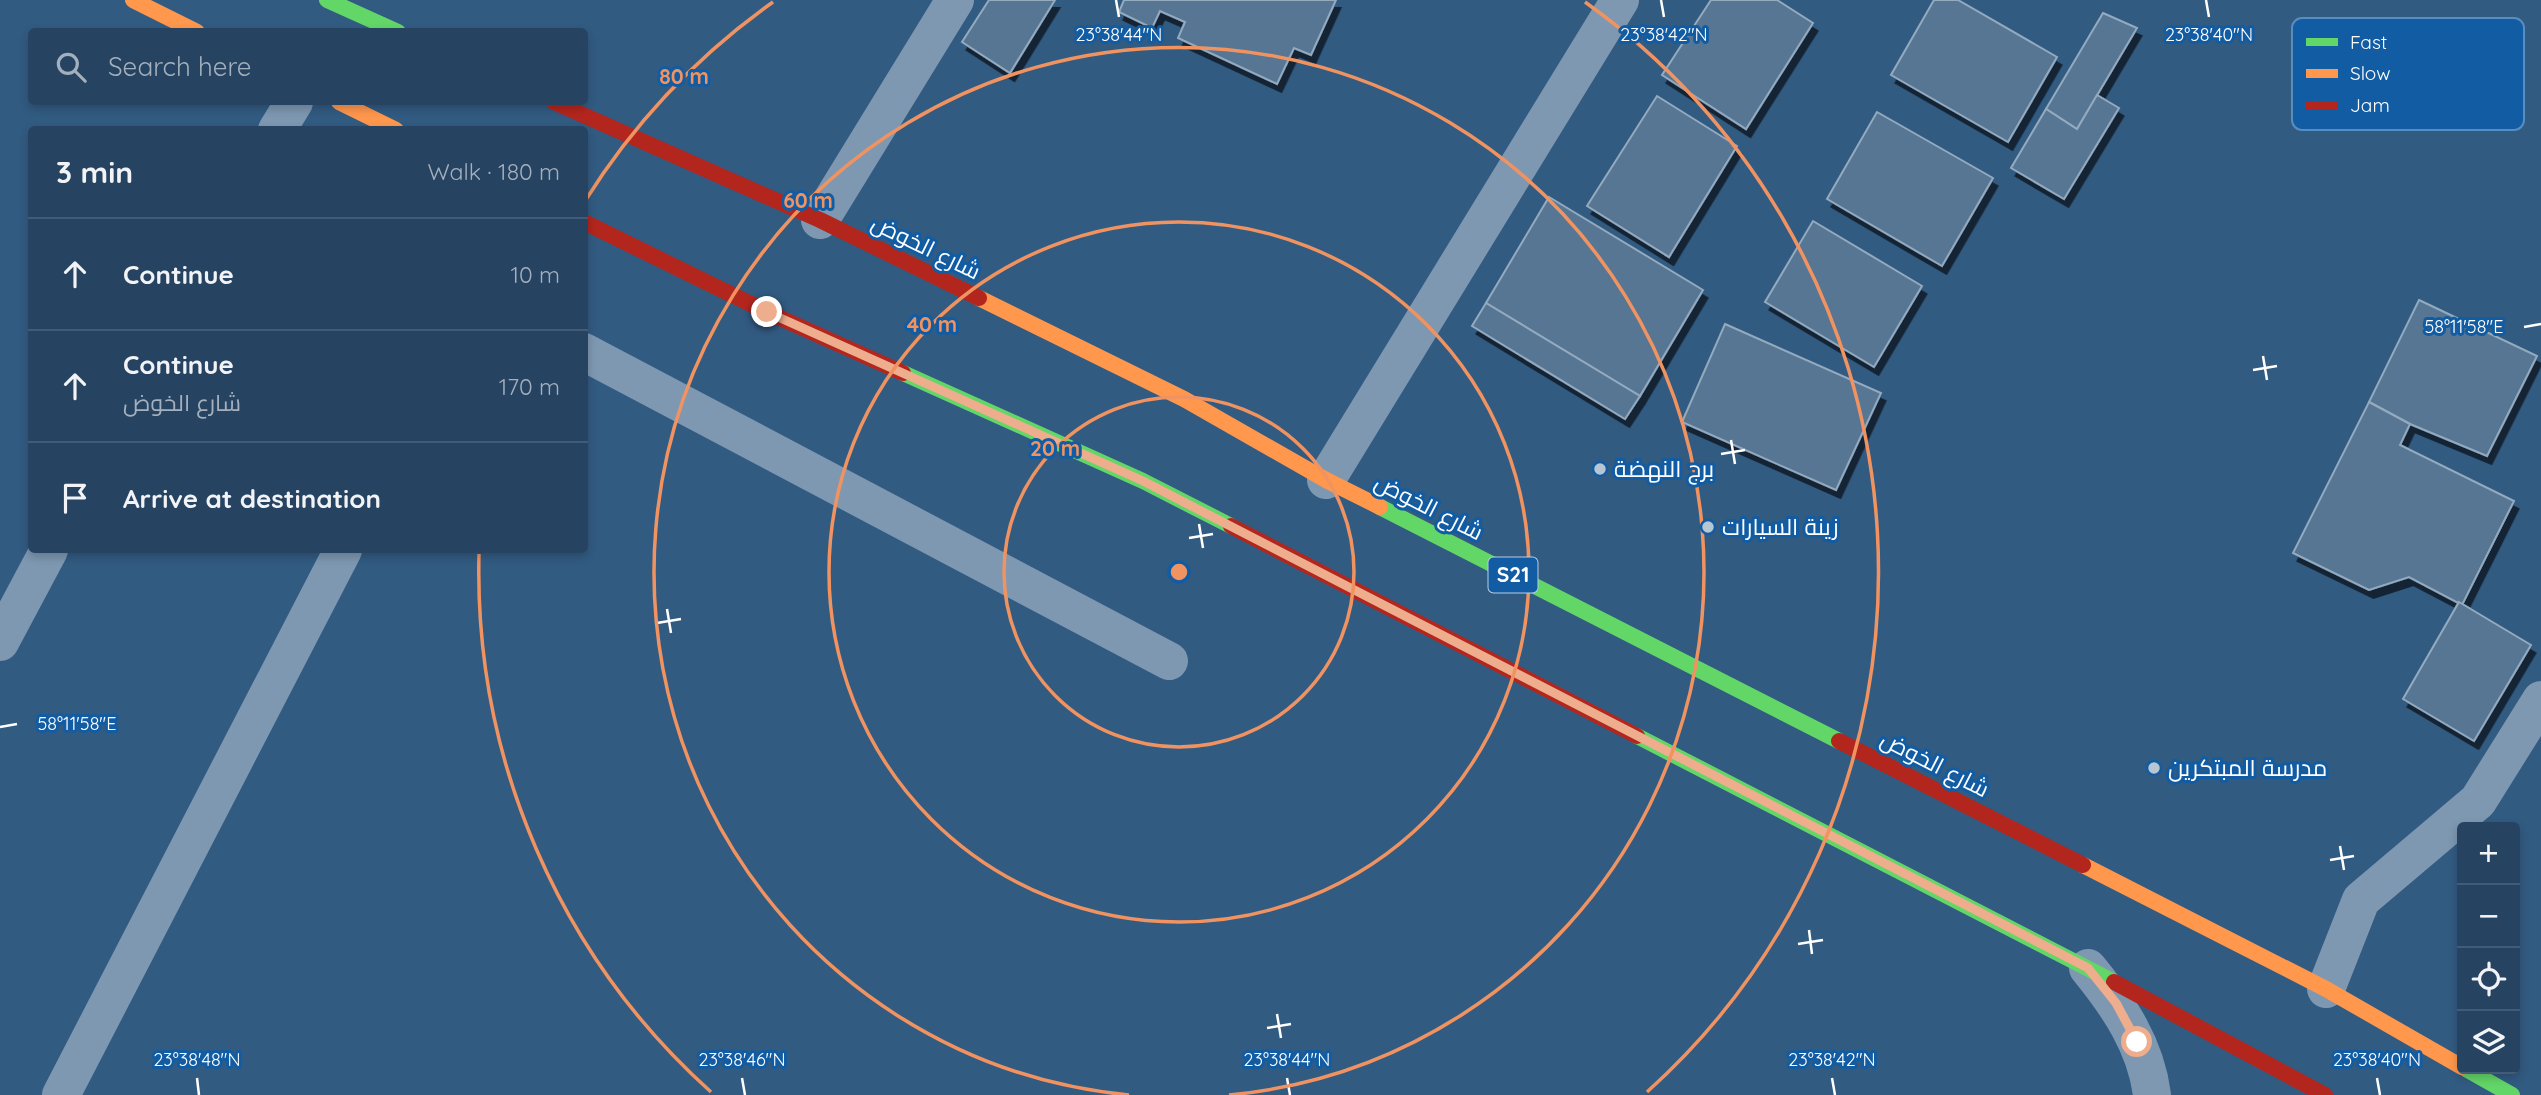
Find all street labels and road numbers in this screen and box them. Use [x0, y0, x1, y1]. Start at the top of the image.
street label: شارع الخوض [866, 208, 986, 287]
street label: شارع الخوض [1369, 467, 1488, 548]
road number: S21 [1488, 558, 1538, 592]
street label: شارع الخوض [1875, 724, 1994, 805]

